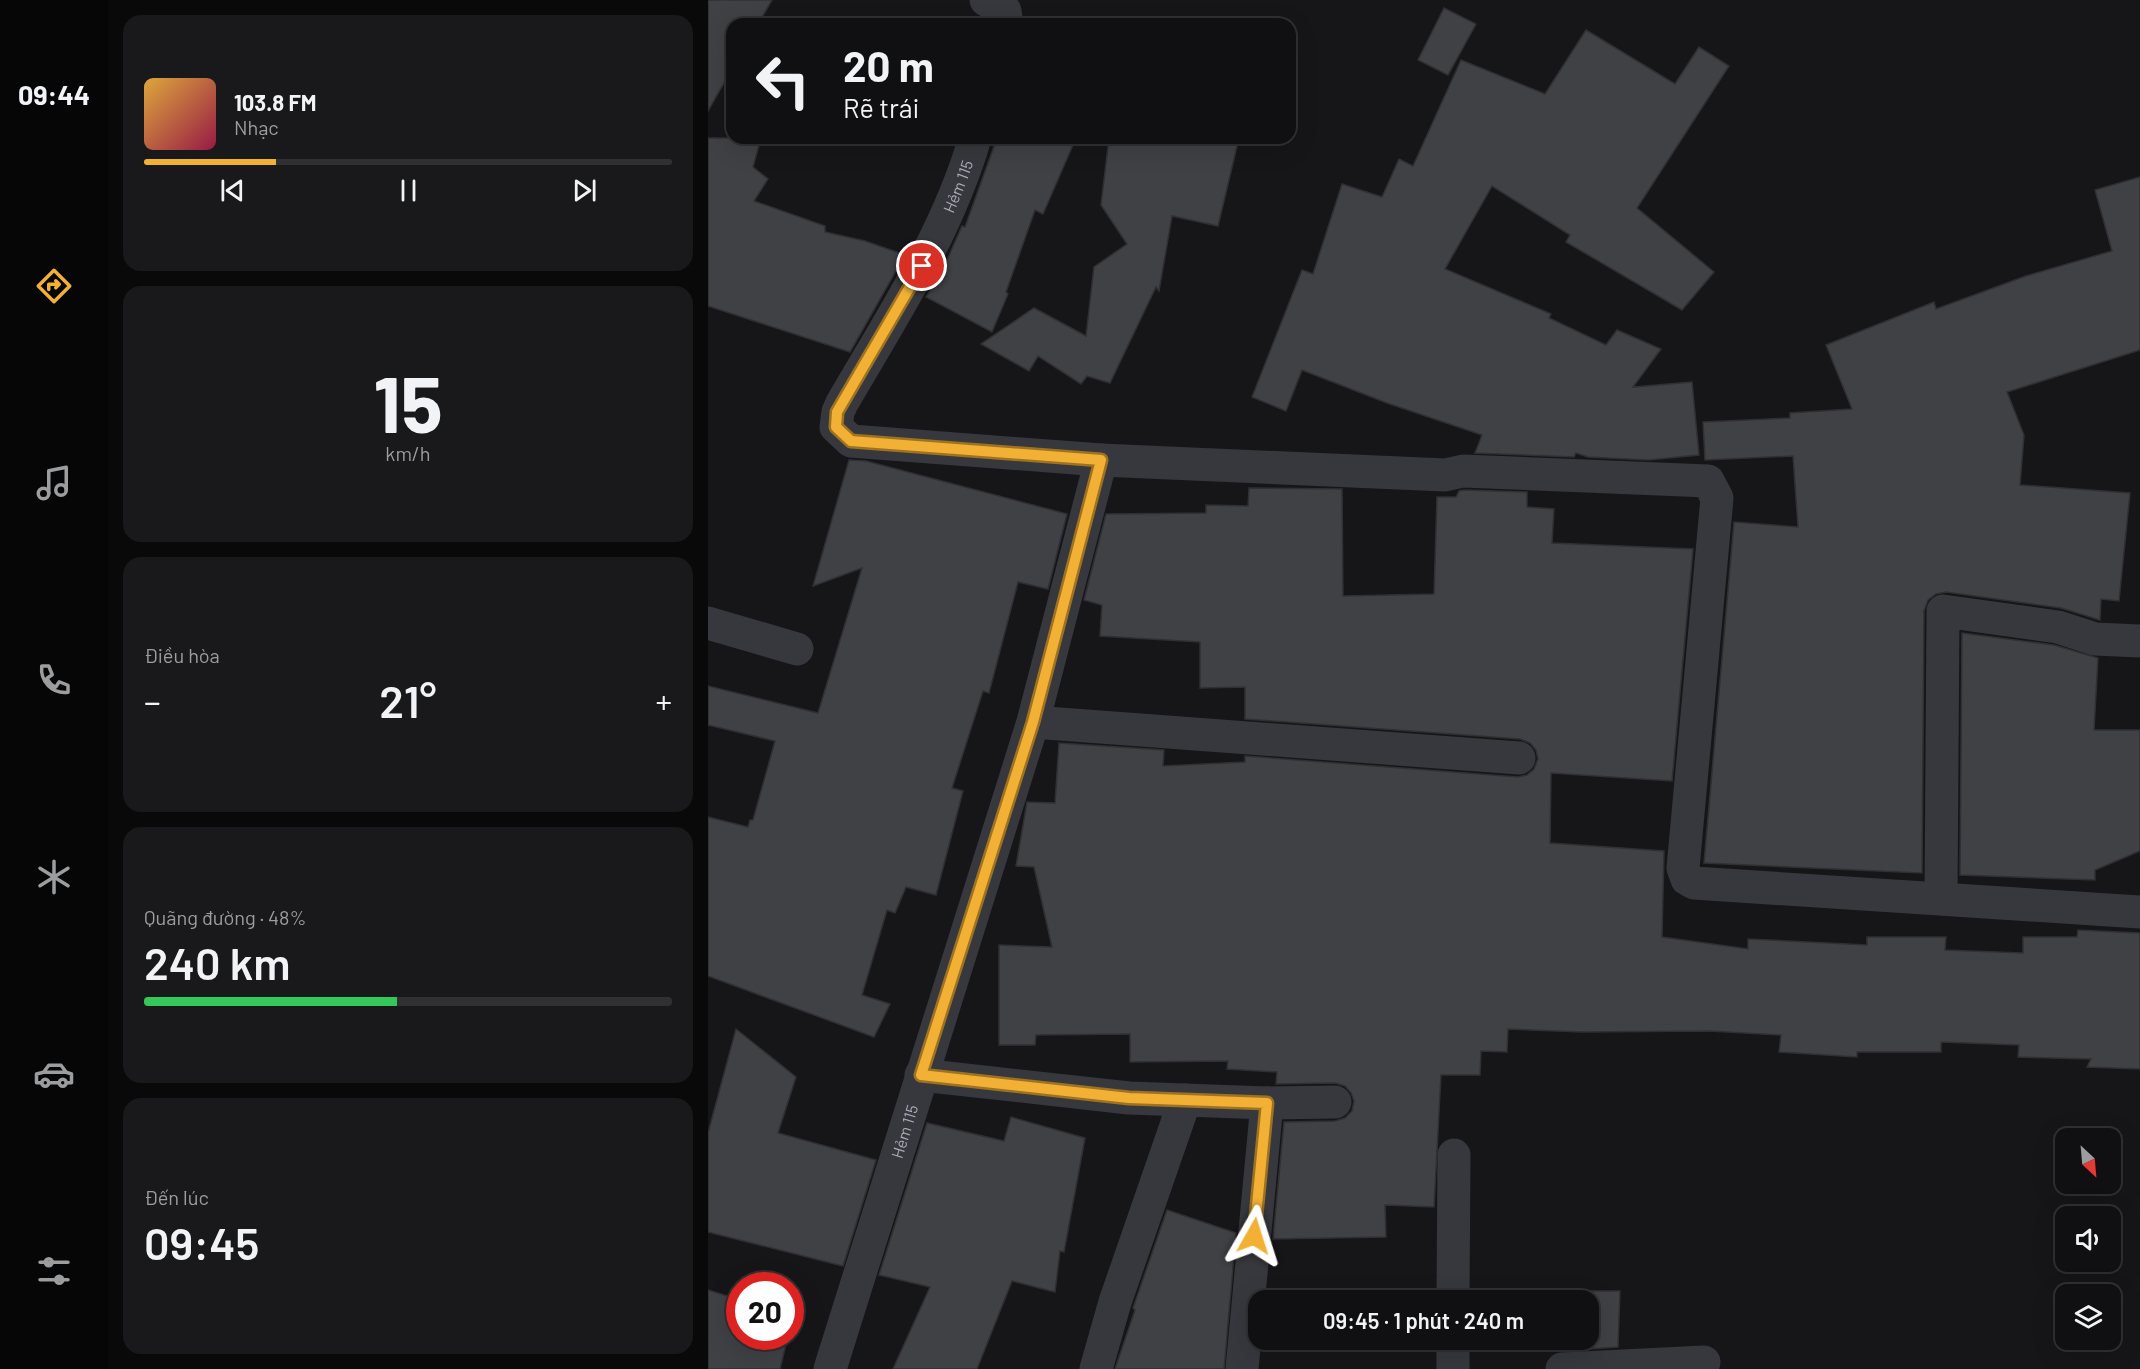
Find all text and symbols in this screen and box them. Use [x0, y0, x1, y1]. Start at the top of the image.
text: 20 m [843, 40, 934, 90]
icon: left [744, 42, 822, 120]
text: 09:44 [18, 78, 90, 110]
text: 103.8 FM [234, 89, 317, 115]
text: Rẽ trái [843, 91, 920, 123]
text: Nhạc [234, 115, 279, 139]
street label: Hẻm 115 [939, 157, 976, 215]
icon: previous [216, 174, 249, 207]
icon: pause [392, 174, 425, 207]
icon: next [568, 174, 601, 207]
pin [896, 240, 947, 291]
icon: arrive [905, 249, 938, 282]
icon: directions [33, 265, 75, 307]
text: 15 [373, 355, 443, 449]
text: km/h [385, 441, 431, 465]
icon: music [33, 462, 75, 504]
text: Điều hòa [144, 643, 220, 667]
icon: phone [33, 659, 75, 701]
text: 21° [379, 673, 437, 727]
text: − [144, 681, 161, 721]
text: + [655, 681, 672, 721]
icon: climate [33, 856, 75, 898]
text: Quãng đường · 48% [144, 905, 306, 929]
text: 240 km [144, 935, 290, 989]
icon: car [33, 1053, 75, 1095]
street label: Hẻm 115 [887, 1102, 921, 1160]
north arrow [2055, 1128, 2121, 1194]
map controls [2055, 1128, 2121, 1350]
text: Đến lúc [144, 1185, 209, 1209]
position arrow [1222, 1204, 1286, 1268]
button: sound [2055, 1206, 2121, 1272]
text: 09:45 [144, 1215, 259, 1269]
icon: filters [33, 1250, 75, 1292]
speed limit sign: 20 [726, 1272, 804, 1350]
button: layers [2055, 1284, 2121, 1350]
text: 09:45 · 1 phút · 240 m [1323, 1307, 1524, 1333]

